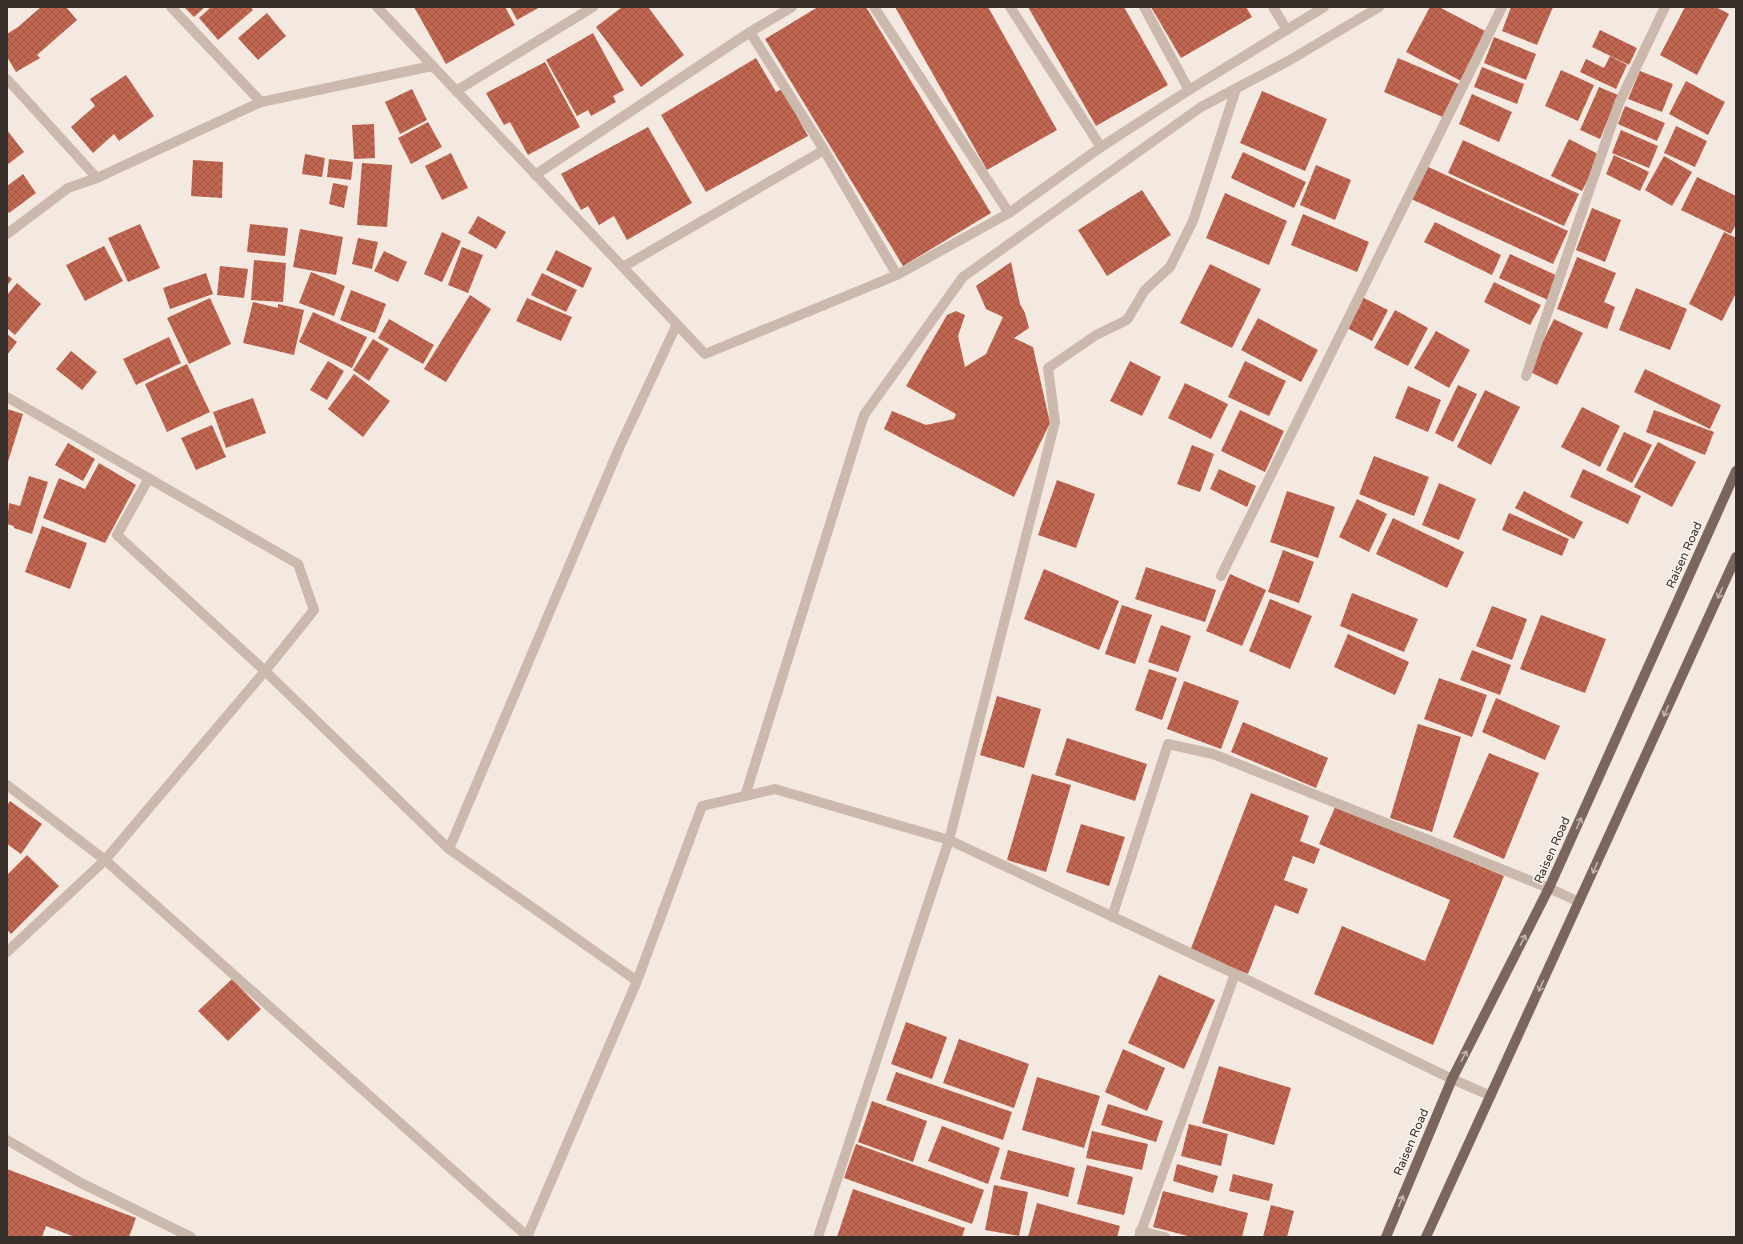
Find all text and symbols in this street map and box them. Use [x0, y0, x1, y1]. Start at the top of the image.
street label: Raisen Road [1663, 520, 1705, 590]
one-way arrow [1716, 587, 1723, 599]
one-way arrow [1662, 705, 1669, 717]
street label: Raisen Road [1531, 815, 1573, 885]
one-way arrow [1575, 817, 1583, 829]
one-way arrow [1591, 861, 1598, 873]
one-way arrow [1520, 934, 1527, 946]
one-way arrow [1537, 980, 1544, 992]
one-way arrow [1460, 1050, 1468, 1062]
street label: Raisen Road [1391, 1106, 1431, 1178]
one-way arrow [1398, 1195, 1405, 1207]

